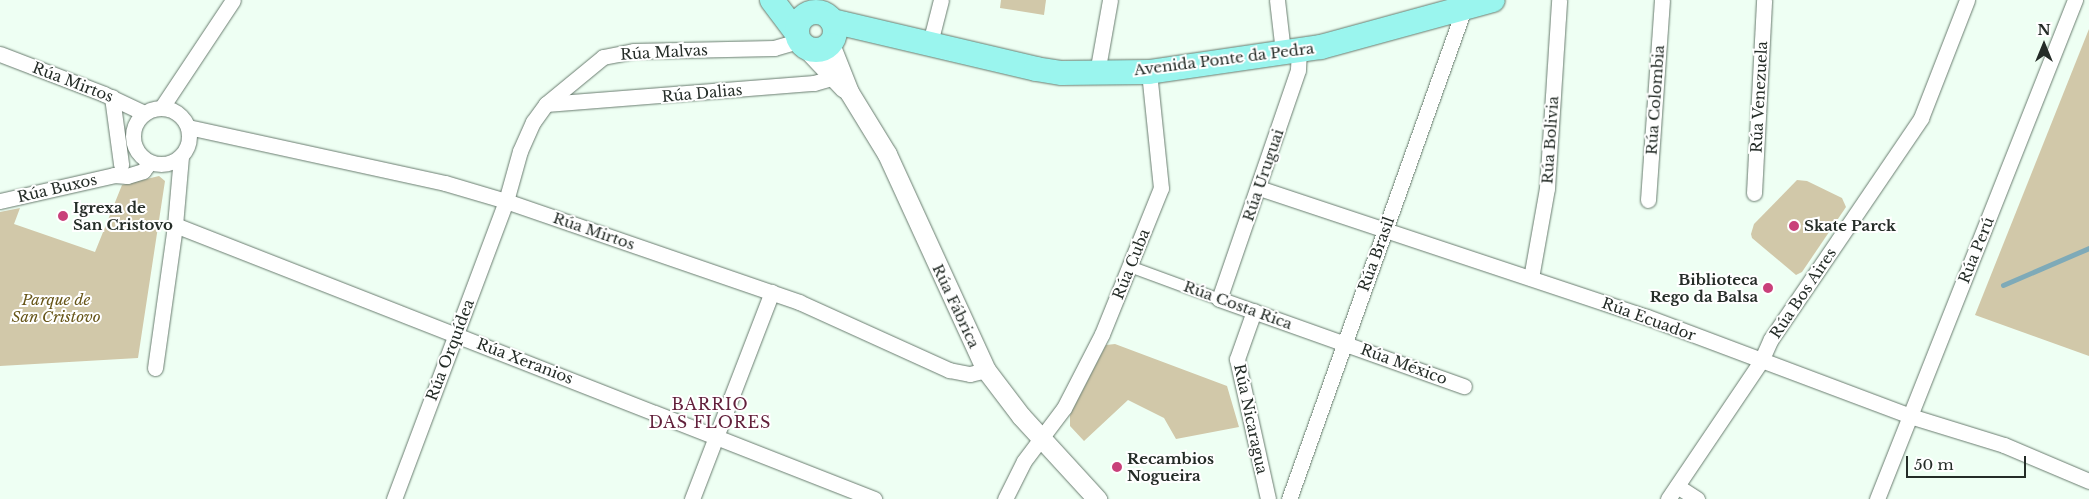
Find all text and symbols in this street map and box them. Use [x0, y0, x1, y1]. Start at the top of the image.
north arrow [2019, 20, 2069, 70]
text: N [2037, 21, 2051, 39]
street label: Avenida Ponte da Pedra [1133, 39, 1315, 79]
street label: Rúa Venezuela [1747, 40, 1771, 154]
street label: Rúa Malvas [620, 41, 708, 63]
street label: Rúa Colombia [1642, 44, 1668, 156]
street label: Rúa Mirtos [30, 58, 116, 106]
street label: Rúa Dalias [661, 81, 743, 105]
street label: Rúa Bolivia [1538, 95, 1562, 185]
street label: Rúa Uruguai [1239, 126, 1287, 224]
street label: Rúa Buxos [15, 170, 99, 206]
place label: Igrexa de San Cristovo [73, 198, 173, 233]
street label: Rúa Mirtos [551, 209, 637, 253]
marker: Igrexa de San Cristovo [57, 210, 69, 222]
street label: Rúa Brasil [1354, 214, 1398, 294]
street label: Rúa Perú [1955, 214, 1997, 286]
place label: Skate Parck [1804, 217, 1896, 235]
marker: Skate Parck [1788, 220, 1800, 232]
street label: Rúa Cuba [1109, 226, 1153, 302]
street label: Rúa Bos Aires [1766, 244, 1840, 342]
street label: Rúa Fábrica [929, 261, 983, 351]
place label: Biblioteca Rego da Balsa [1650, 270, 1758, 305]
street label: Rúa Costa Rica [1181, 277, 1295, 333]
marker: Biblioteca Rego da Balsa [1762, 282, 1774, 294]
park label: Parque de San Cristovo [11, 290, 101, 325]
street label: Rúa Ecuador [1599, 294, 1699, 344]
street label: Rúa Orquídea [422, 297, 478, 403]
street label: Rúa Xeranios [474, 334, 576, 388]
street label: Rúa México [1358, 340, 1450, 388]
street label: Rúa Nicaragua [1231, 362, 1271, 476]
district label: BARRIO DAS FLORES [647, 394, 773, 432]
scale bar [1909, 446, 2029, 478]
place label: Recambios Nogueira [1127, 449, 1214, 484]
text: 50 m [1914, 455, 1954, 474]
marker: Recambios Nogueira [1111, 461, 1123, 473]

